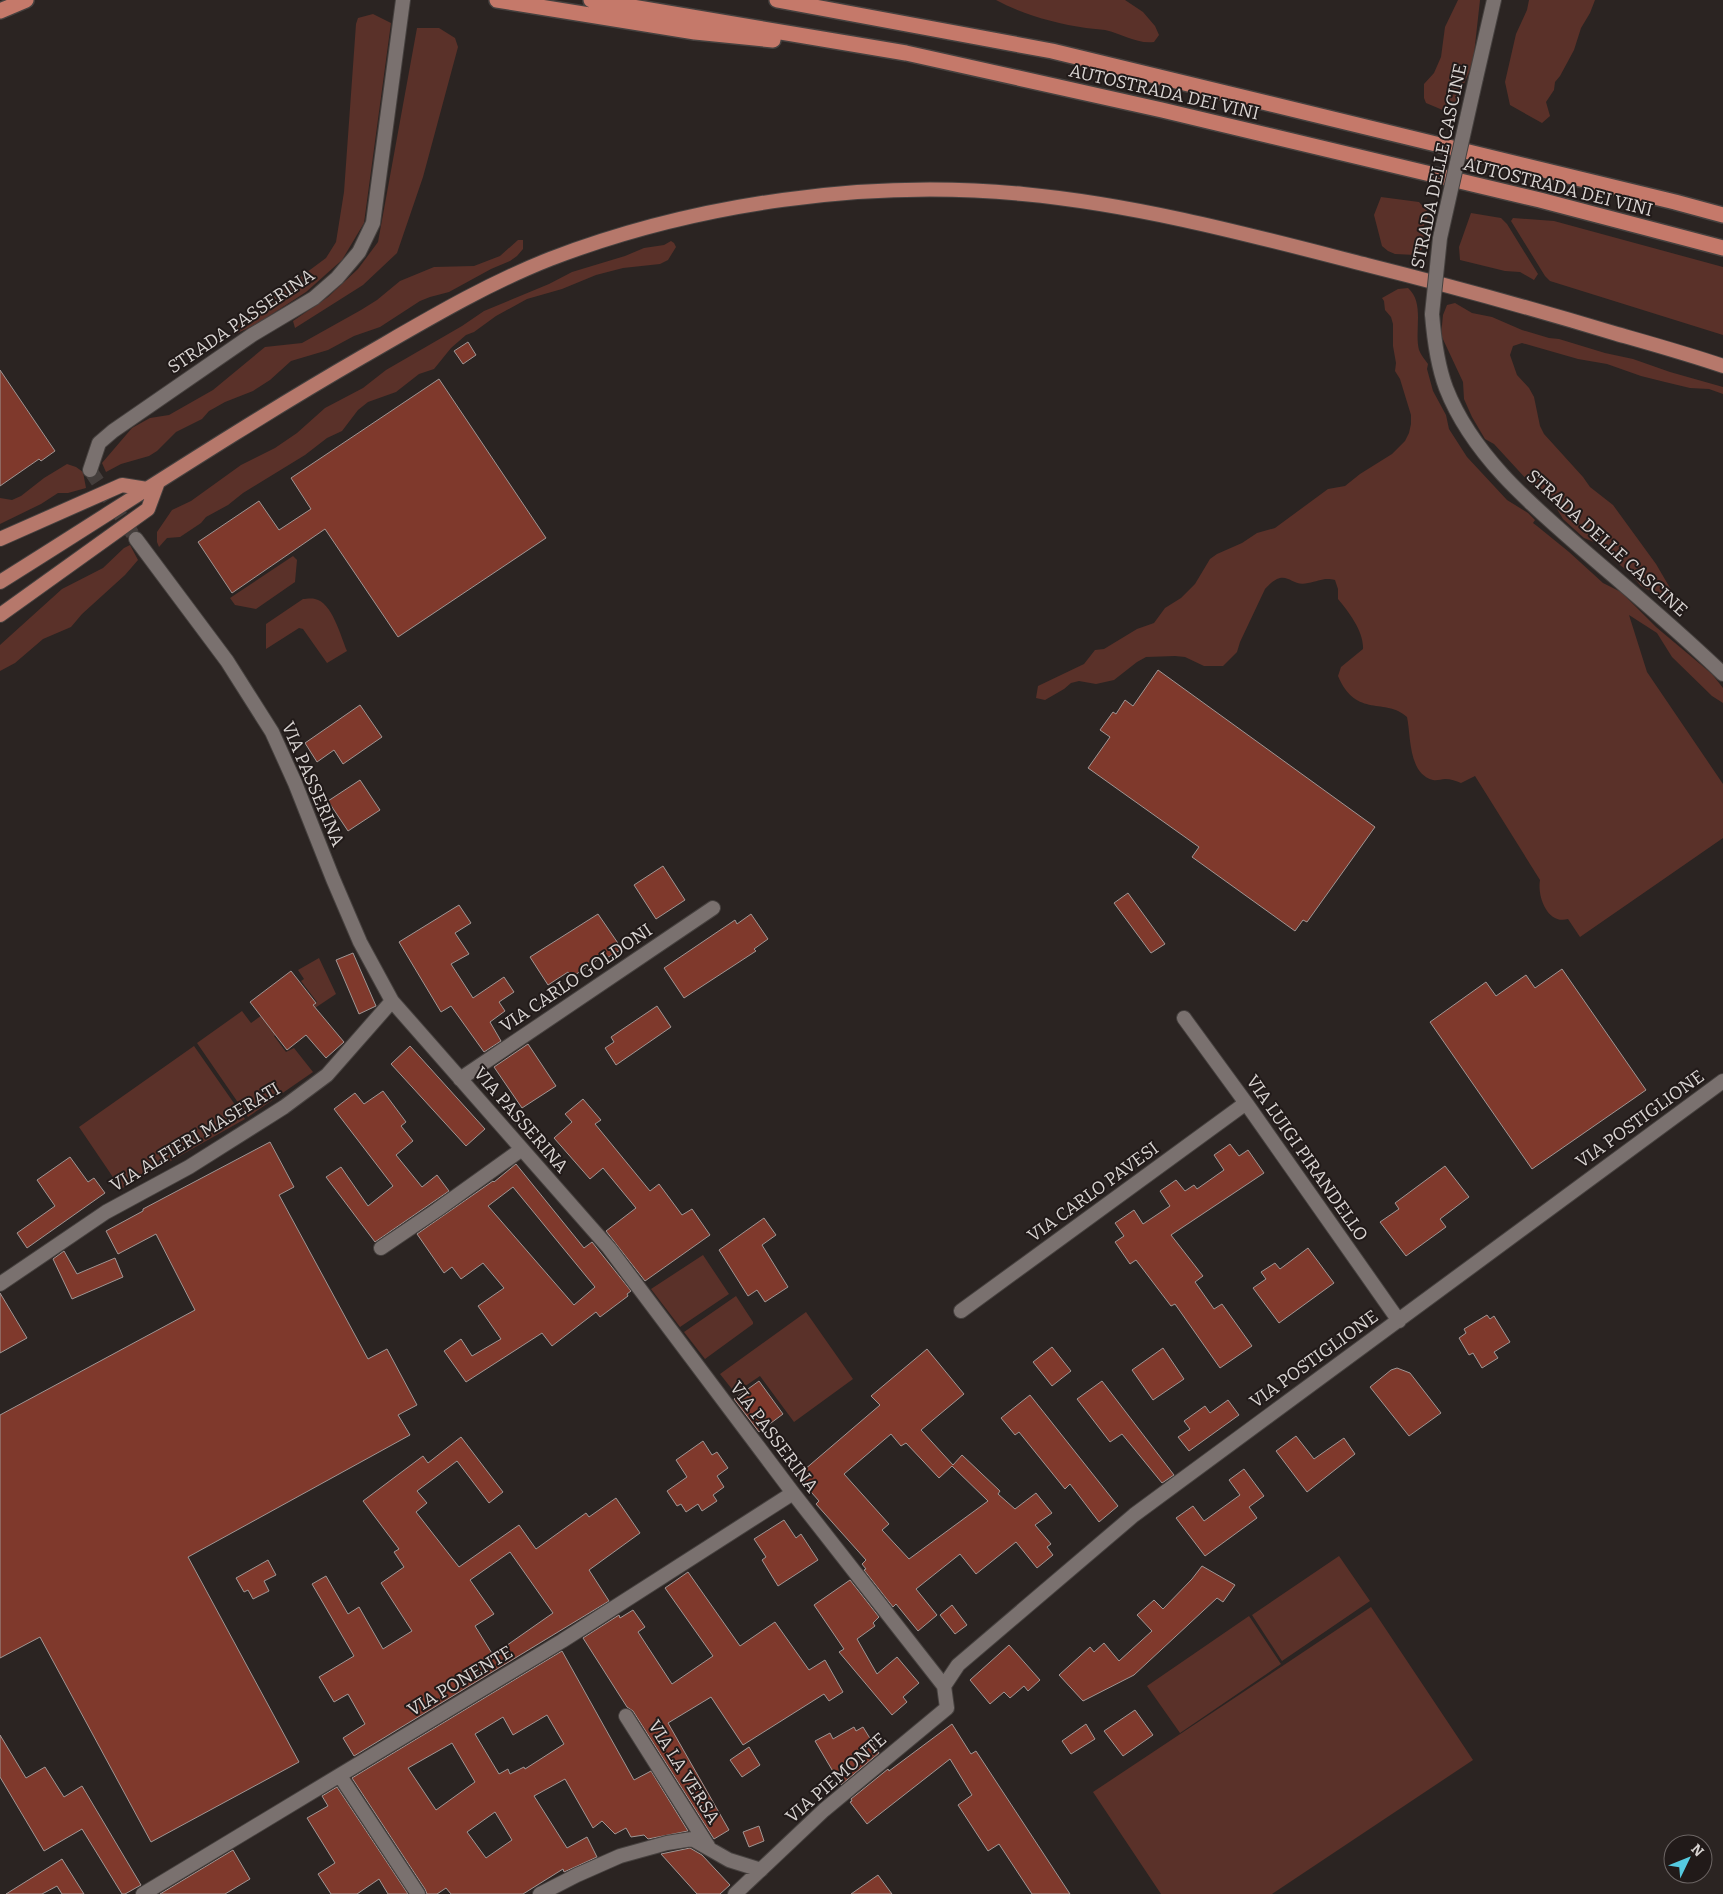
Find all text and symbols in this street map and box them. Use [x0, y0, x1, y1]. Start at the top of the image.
street label: AUTOSTRADA DEI VINI [1067, 59, 1261, 125]
street label: STRADA DELLE CASCINE [1406, 61, 1472, 271]
street label: AUTOSTRADA DEI VINI [1461, 153, 1655, 221]
street label: STRADA PASSERINA [163, 264, 319, 378]
street label: STRADA DELLE CASCINE [1522, 465, 1692, 621]
street label: VIA PASSERINA [277, 718, 349, 850]
street label: VIA CARLO GOLDONI [496, 919, 656, 1037]
street label: VIA PASSERINA [469, 1062, 573, 1178]
street label: VIA POSTIGLIONE [1572, 1065, 1708, 1173]
street label: VIA LUIGI PIRANDELLO [1241, 1071, 1373, 1245]
street label: VIA ALFIERI MASERATI [106, 1078, 284, 1196]
street label: VIA CARLO PAVESI [1023, 1137, 1163, 1247]
street label: VIA POSTIGLIONE [1246, 1305, 1382, 1413]
street label: VIA PASSERINA [725, 1377, 823, 1497]
street label: VIA PONENTE [403, 1641, 517, 1721]
street label: VIA LA VERSA [643, 1716, 725, 1828]
street label: VIA PIEMONTE [781, 1728, 891, 1828]
north arrow [1663, 1834, 1713, 1884]
text: N [1687, 1841, 1707, 1860]

